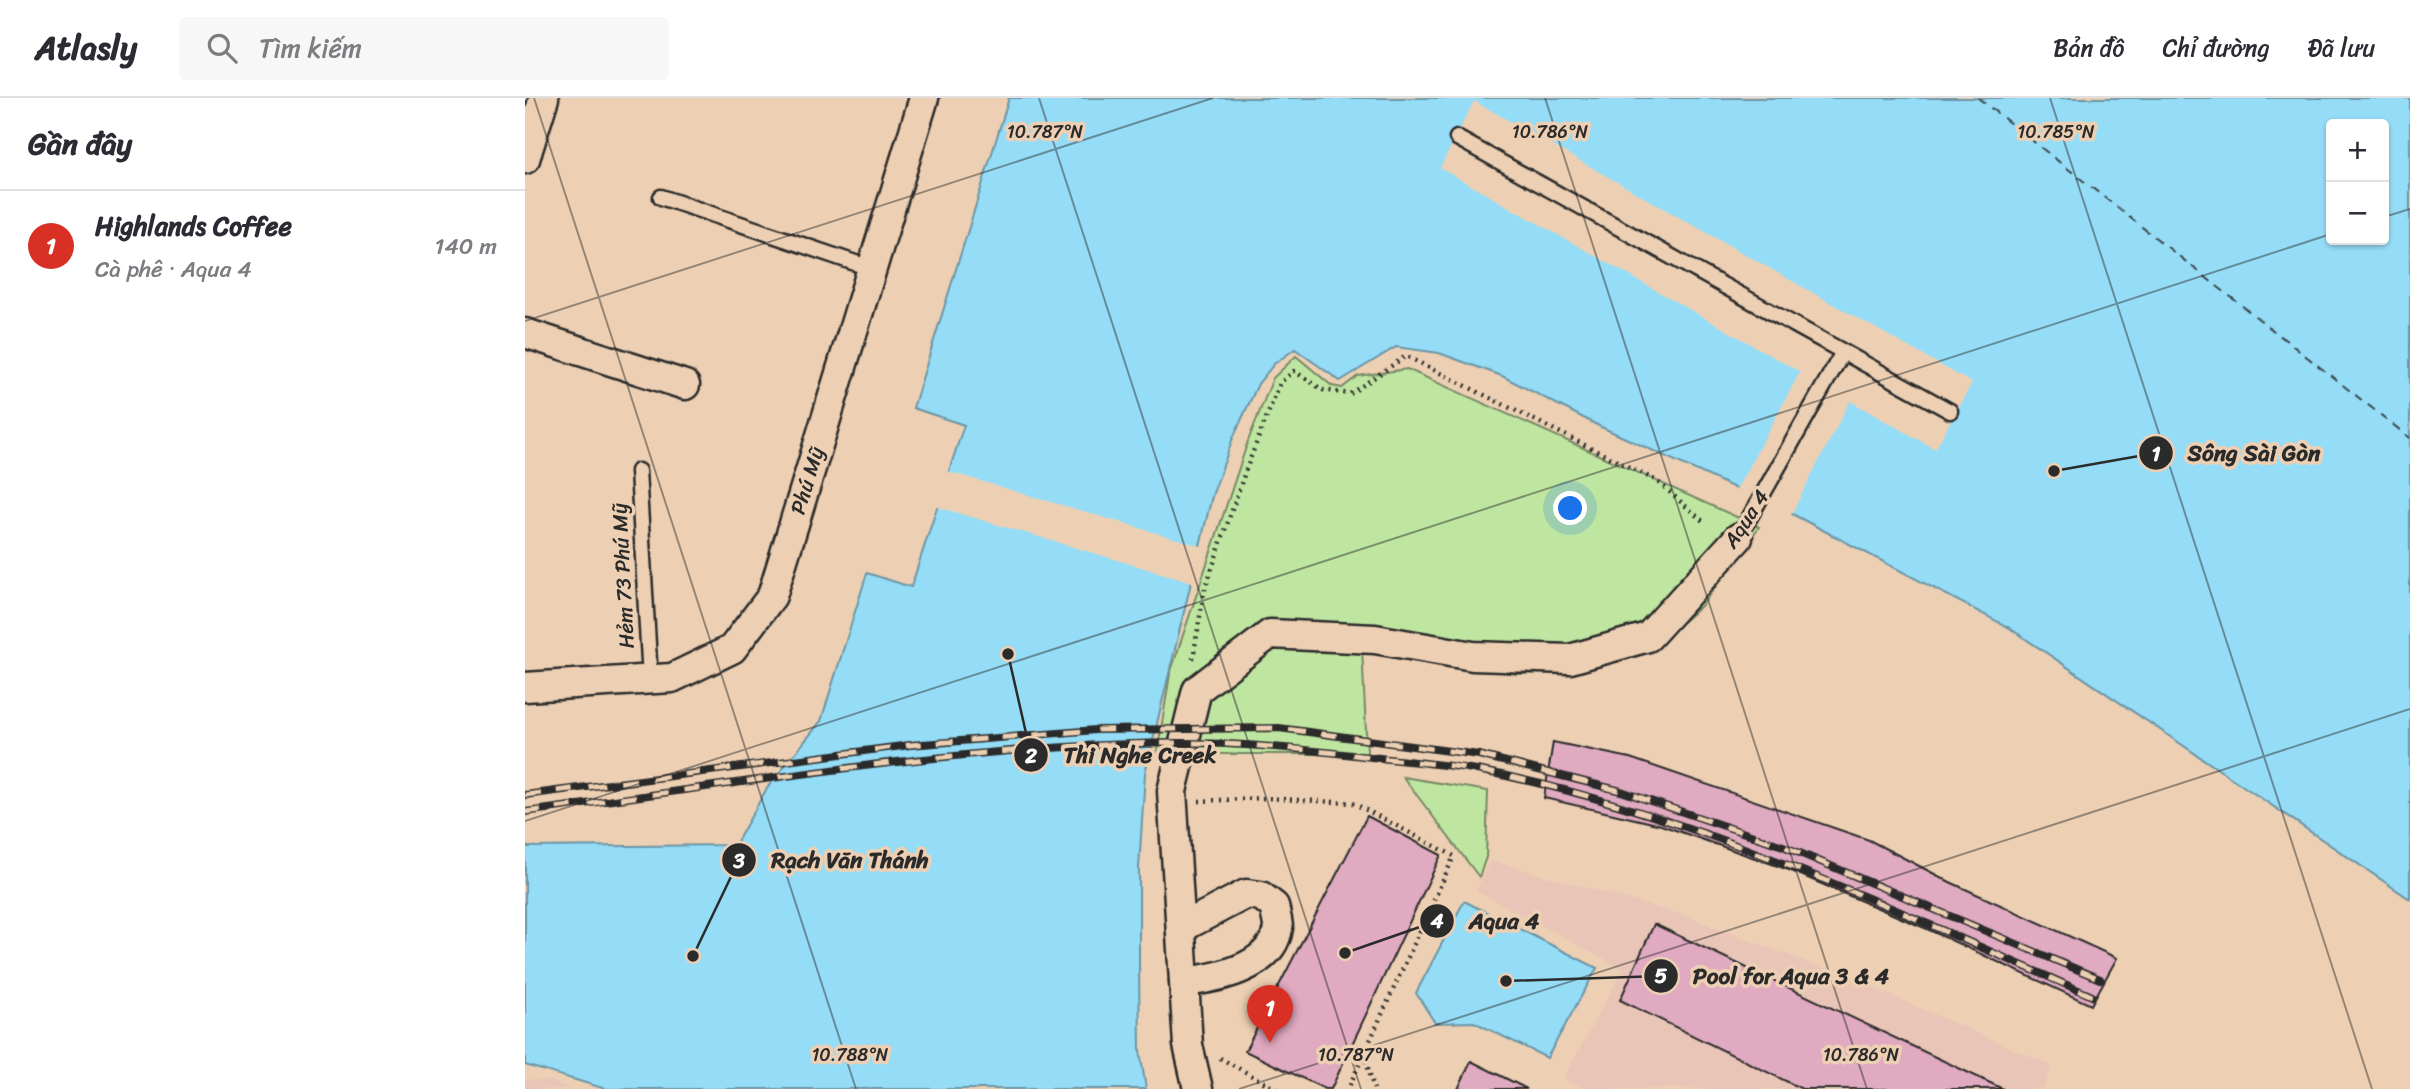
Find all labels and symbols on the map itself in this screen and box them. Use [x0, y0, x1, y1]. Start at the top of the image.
text: 10.787°N [1007, 116, 1084, 148]
text: 10.786°N [1512, 116, 1589, 148]
text: 10.785°N [2018, 116, 2095, 148]
callout: Sông Sài Gòn [2139, 431, 2334, 475]
text: Sông Sài Gòn [2187, 433, 2321, 474]
text: 1 [2151, 435, 2161, 473]
street label: Phú Mỹ [779, 442, 836, 519]
street label: Aqua 4 [1712, 482, 1779, 557]
your location [1553, 491, 1587, 525]
street label: Hẻm 73 Phú Mỹ [600, 502, 646, 650]
callout: Thi Nghe Creek [1014, 733, 1231, 777]
text: Thi Nghe Creek [1063, 735, 1217, 776]
text: 2 [1024, 737, 1037, 775]
callout: Rạch Văn Thánh [722, 838, 943, 882]
text: Rạch Văn Thánh [770, 840, 929, 881]
text: 3 [732, 842, 745, 880]
callout: Aqua 4 [1419, 899, 1553, 943]
text: Aqua 4 [1468, 901, 1540, 942]
text: 4 [1429, 902, 1444, 940]
callout: Pool for Aqua 3 & 4 [1644, 954, 1903, 998]
text: Pool for Aqua 3 & 4 [1693, 956, 1890, 997]
text: 5 [1655, 957, 1668, 995]
pin: 1 [1247, 985, 1293, 1043]
text: 10.788°N [812, 1039, 889, 1071]
text: 10.787°N [1318, 1039, 1395, 1071]
text: 10.786°N [1823, 1039, 1900, 1071]

